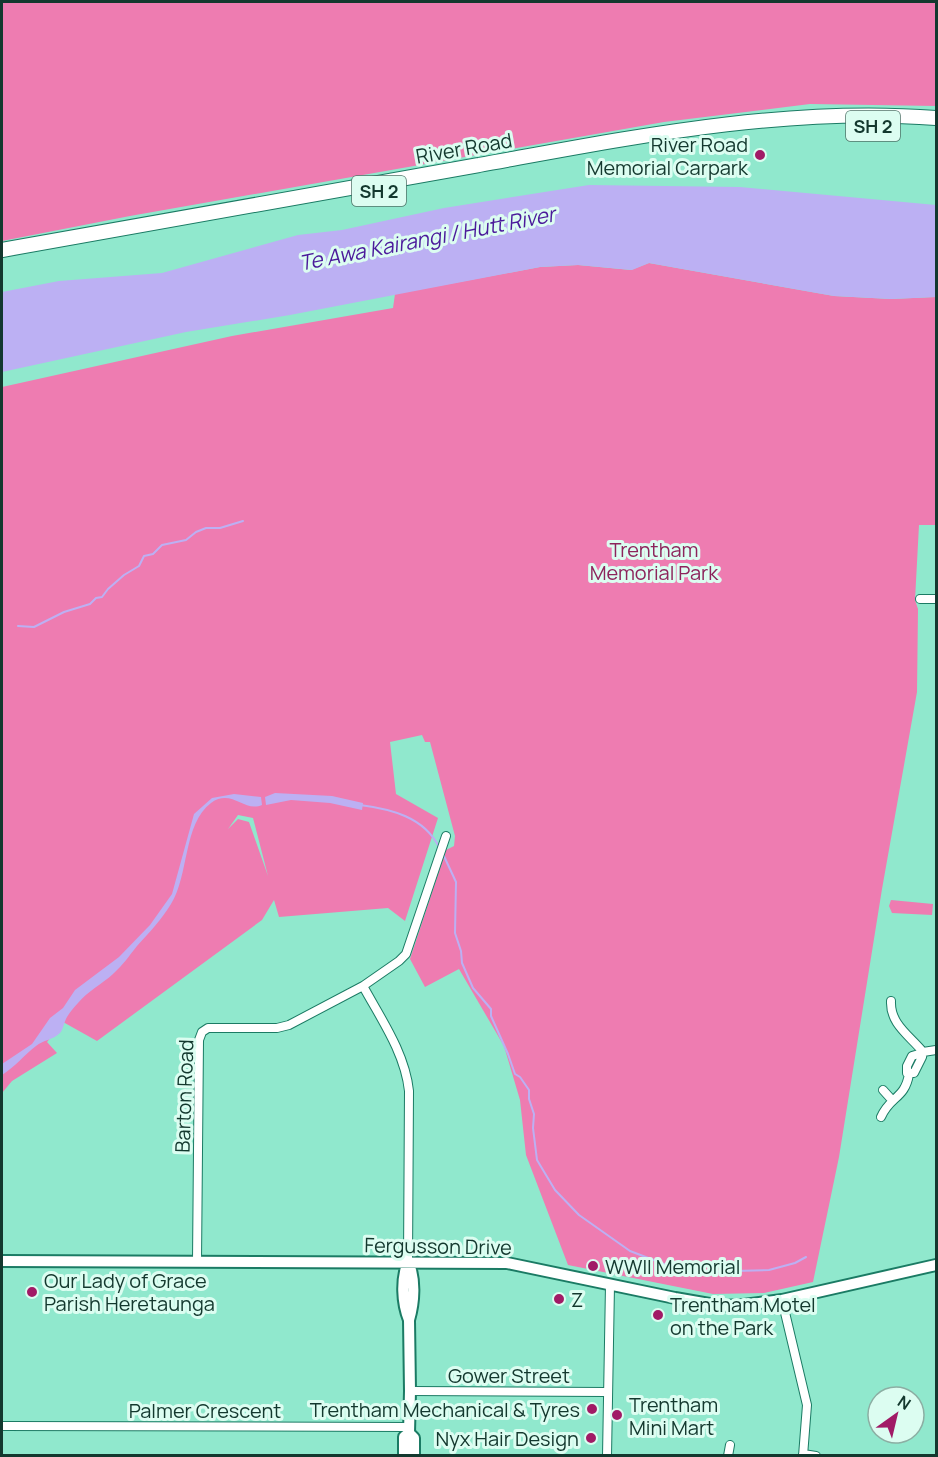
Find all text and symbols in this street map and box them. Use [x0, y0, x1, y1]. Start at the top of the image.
road number: SH 2 [846, 111, 900, 141]
street label: River Road [414, 126, 514, 170]
place label: River Road Memorial Carpark [587, 131, 749, 181]
marker: River Road Memorial Carpark [753, 148, 767, 162]
road number: SH 2 [352, 176, 406, 206]
water label: Te Awa Kairangi / Hutt River [297, 199, 560, 277]
park label: Trentham Memorial Park [590, 536, 719, 586]
street label: Barton Road [169, 1039, 199, 1153]
street label: Fergusson Drive [364, 1231, 512, 1261]
place label: WWII Memorial [605, 1253, 740, 1280]
marker: WWII Memorial [586, 1259, 600, 1273]
place label: Our Lady of Grace Parish Heretaunga [44, 1267, 215, 1317]
marker: Our Lady of Grace Parish Heretaunga [25, 1285, 39, 1299]
place label: Z [571, 1286, 583, 1313]
place label: Trentham Motel on the Park [670, 1291, 816, 1341]
marker: Z [552, 1292, 566, 1306]
marker: Trentham Motel on the Park [651, 1308, 665, 1322]
street label: Gower Street [448, 1362, 570, 1389]
north arrow [866, 1385, 926, 1445]
text: N [893, 1390, 915, 1415]
place label: Trentham Mini Mart [629, 1391, 718, 1441]
place label: Trentham Mechanical & Tyres [310, 1396, 580, 1423]
street label: Palmer Crescent [129, 1397, 281, 1424]
marker: Trentham Mechanical & Tyres [585, 1402, 599, 1416]
marker: Trentham Mini Mart [610, 1408, 624, 1422]
place label: Nyx Hair Design [436, 1425, 579, 1452]
marker: Nyx Hair Design [584, 1431, 598, 1445]

